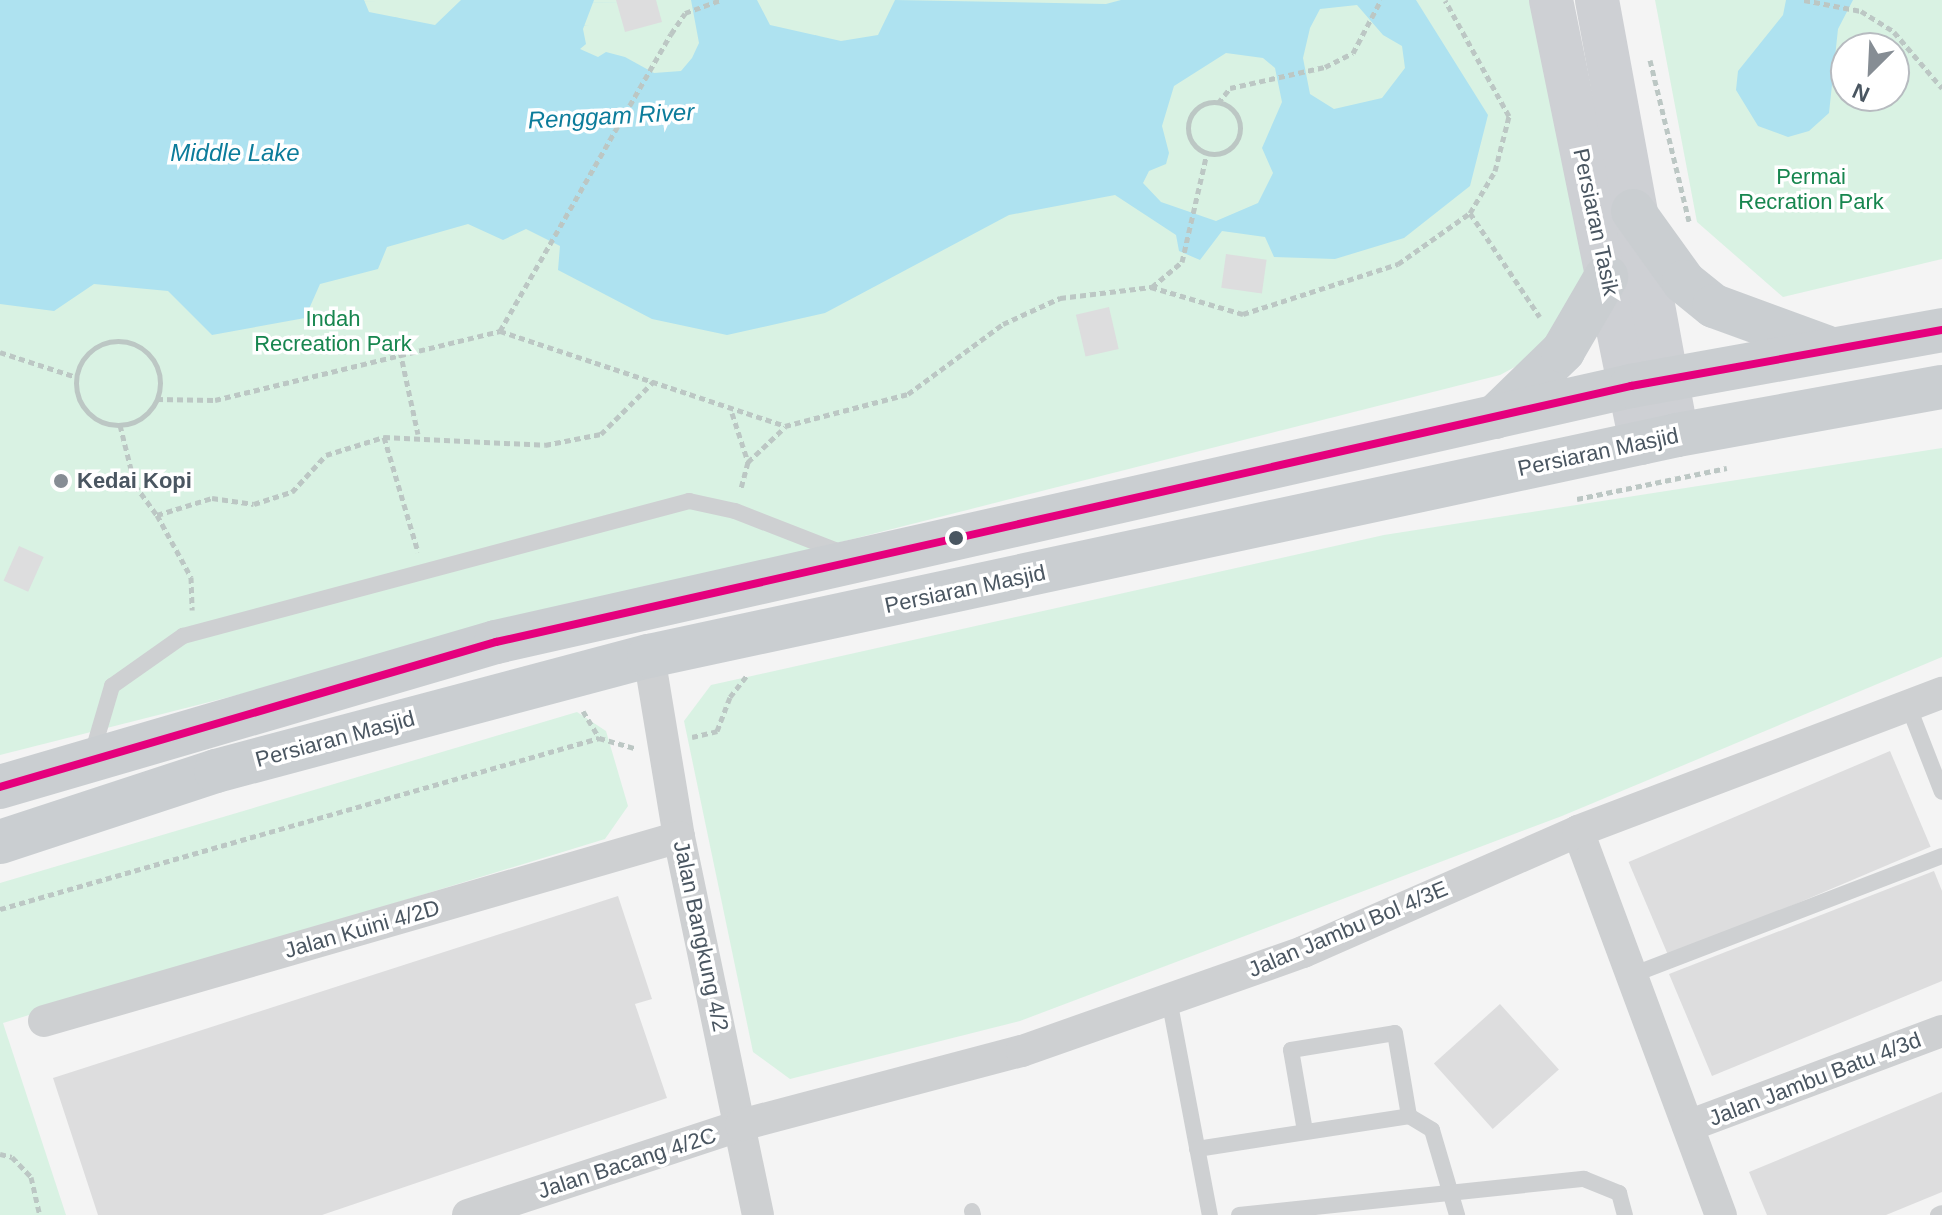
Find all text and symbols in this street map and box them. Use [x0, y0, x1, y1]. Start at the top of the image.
north arrow [1830, 32, 1910, 112]
text: N [1849, 78, 1873, 107]
water label: Renggam River [527, 97, 695, 135]
water label: Middle Lake [170, 139, 300, 167]
street label: Persiaran Tasik [1567, 146, 1625, 298]
park label: Permai Recration Park [1738, 163, 1884, 214]
park label: Indah Recreation Park [254, 305, 412, 356]
street label: Persiaran Masjid [1515, 422, 1681, 482]
place label: Kedai Kopi [77, 468, 192, 494]
marker: Kedai Kopi [52, 472, 70, 490]
unlabelled marker [948, 530, 964, 546]
street label: Persiaran Masjid [882, 559, 1048, 619]
street label: Persiaran Masjid [252, 705, 418, 773]
street label: Jalan Bangkung 4/2 [668, 838, 734, 1034]
street label: Jalan Jambu Bol 4/3E [1244, 875, 1452, 983]
street label: Jalan Kuini 4/2D [281, 894, 443, 964]
street label: Jalan Jambu Batu 4/3d [1705, 1026, 1925, 1132]
street label: Jalan Bacang 4/2C [535, 1122, 719, 1204]

